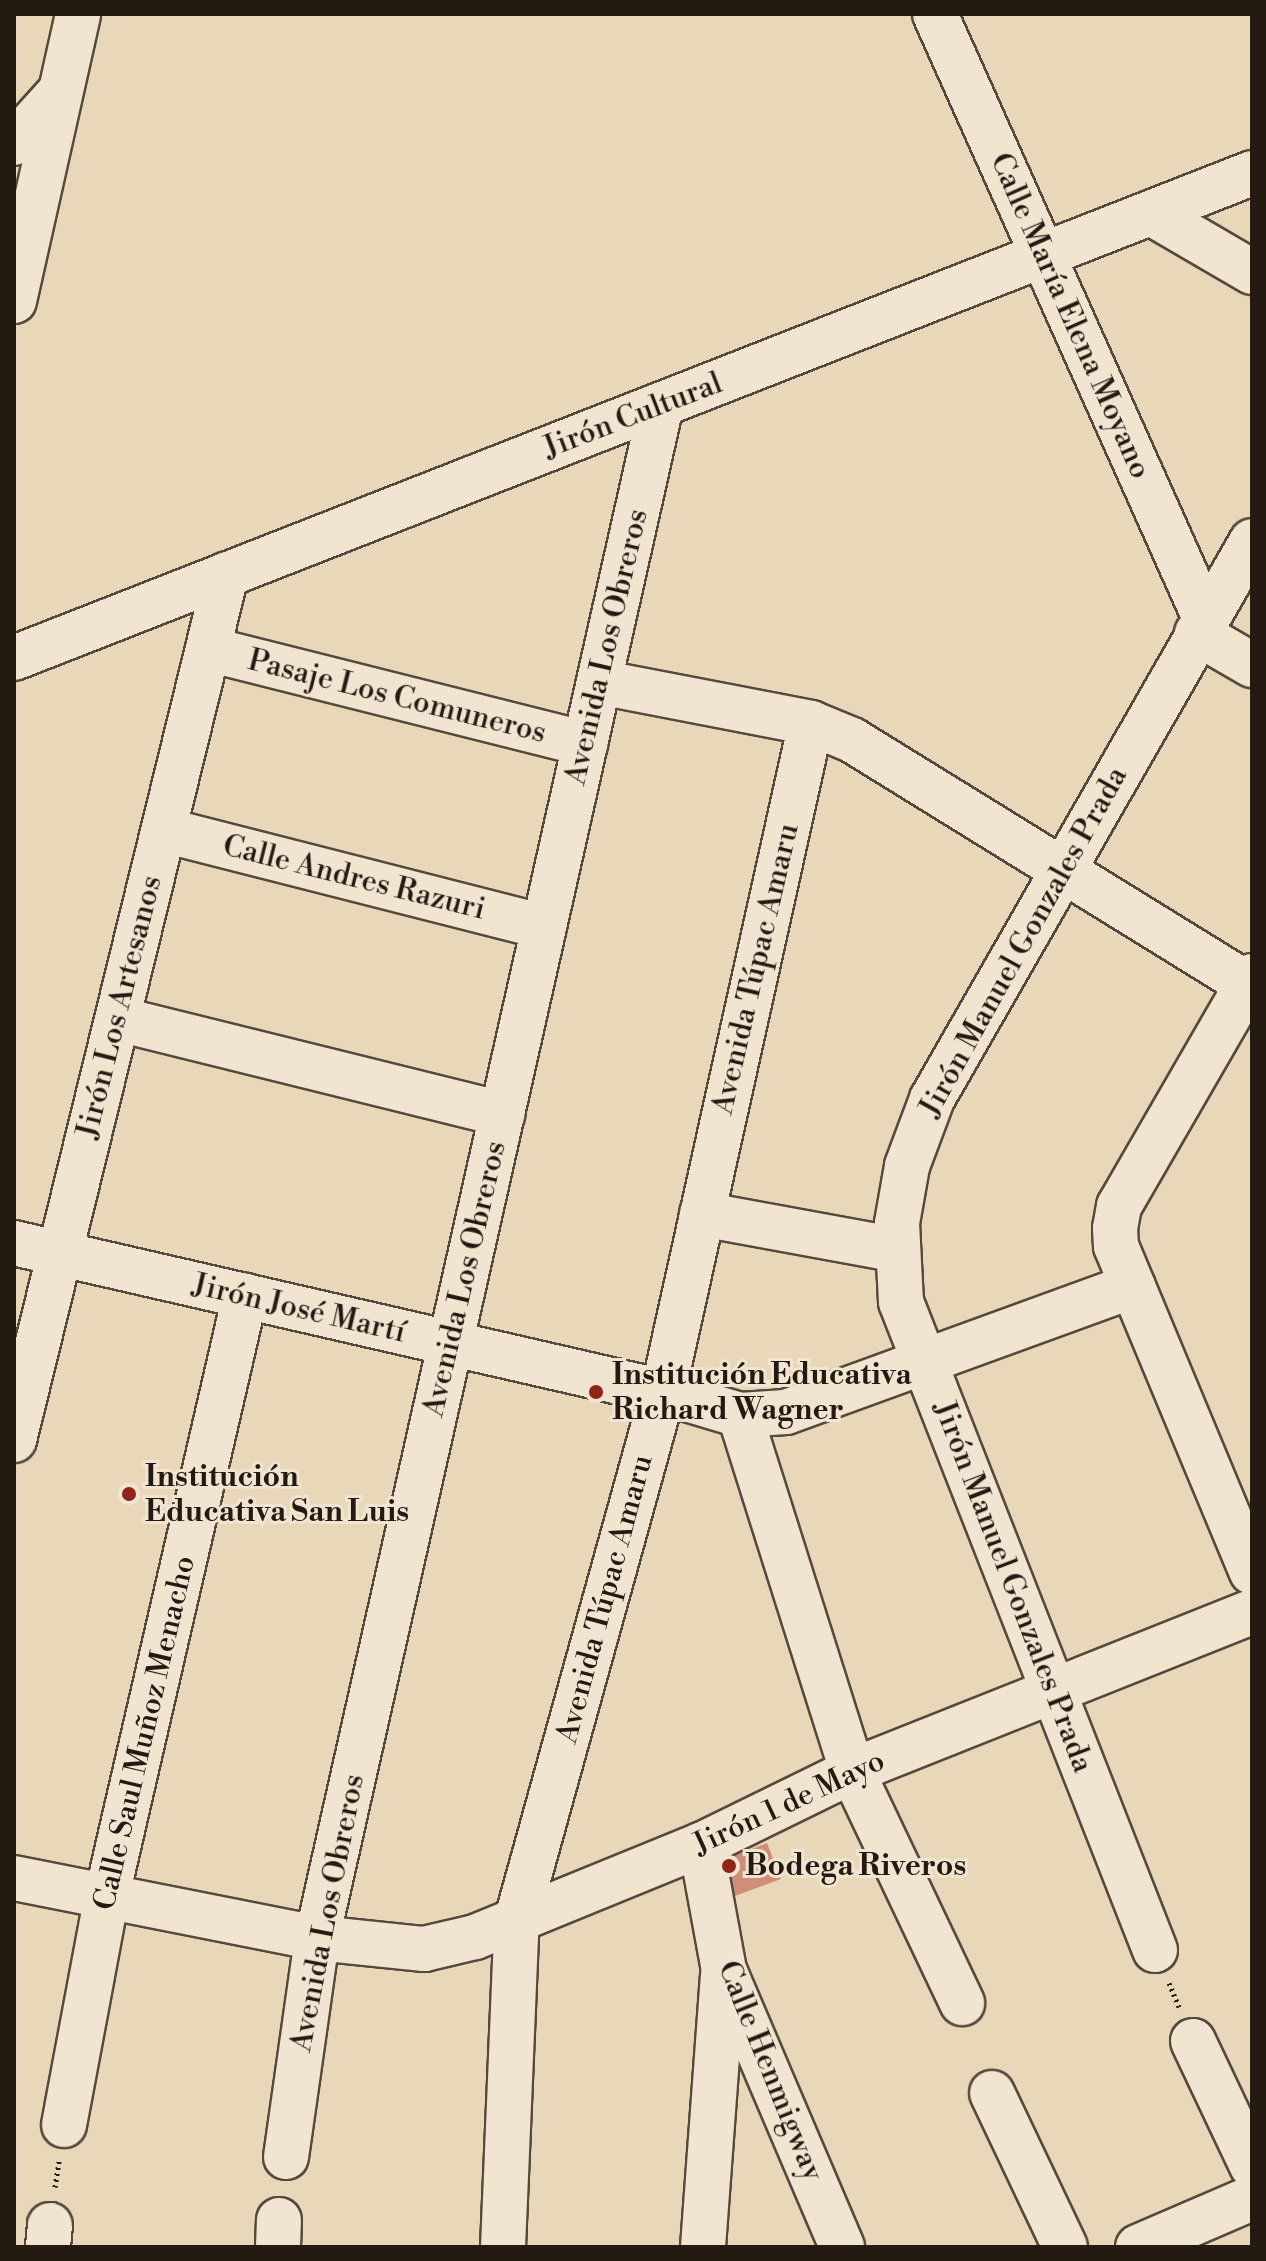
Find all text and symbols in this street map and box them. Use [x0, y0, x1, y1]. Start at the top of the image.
street label: Calle María Elena Moyano [982, 148, 1158, 484]
street label: Jirón Cultural [539, 365, 727, 467]
street label: Avenida Los Obreros [558, 506, 656, 788]
street label: Pasaje Los Comuneros [244, 643, 550, 751]
street label: Jirón Manuel Gonzales Prada [913, 761, 1135, 1123]
street label: Avenida Túpac Amaru [705, 820, 807, 1118]
street label: Calle Andres Razuri [219, 828, 489, 928]
street label: Jirón Los Artesanos [70, 872, 170, 1142]
street label: Avenida Los Obreros [416, 1138, 514, 1420]
street label: Jirón José Martí [189, 1267, 409, 1351]
place label: Institución Educativa Richard Wagner [612, 1357, 912, 1428]
marker: Institución Educativa Richard Wagner [587, 1383, 605, 1401]
street label: Jirón Manuel Gonzales Prada [925, 1396, 1101, 1778]
street label: Avenida Túpac Amaru [549, 1451, 661, 1747]
place label: Institución Educativa San Luis [145, 1459, 409, 1530]
marker: Institución Educativa San Luis [120, 1485, 138, 1503]
street label: Calle Saul Muñoz Menacho [87, 1552, 203, 1914]
street label: Jirón 1 de Mayo [688, 1743, 890, 1863]
street label: Avenida Los Obreros [283, 1771, 373, 2055]
place label: Bodega Riveros [745, 1848, 966, 1884]
marker: Bodega Riveros [720, 1857, 738, 1875]
street label: Calle Henmigway [709, 1956, 831, 2186]

